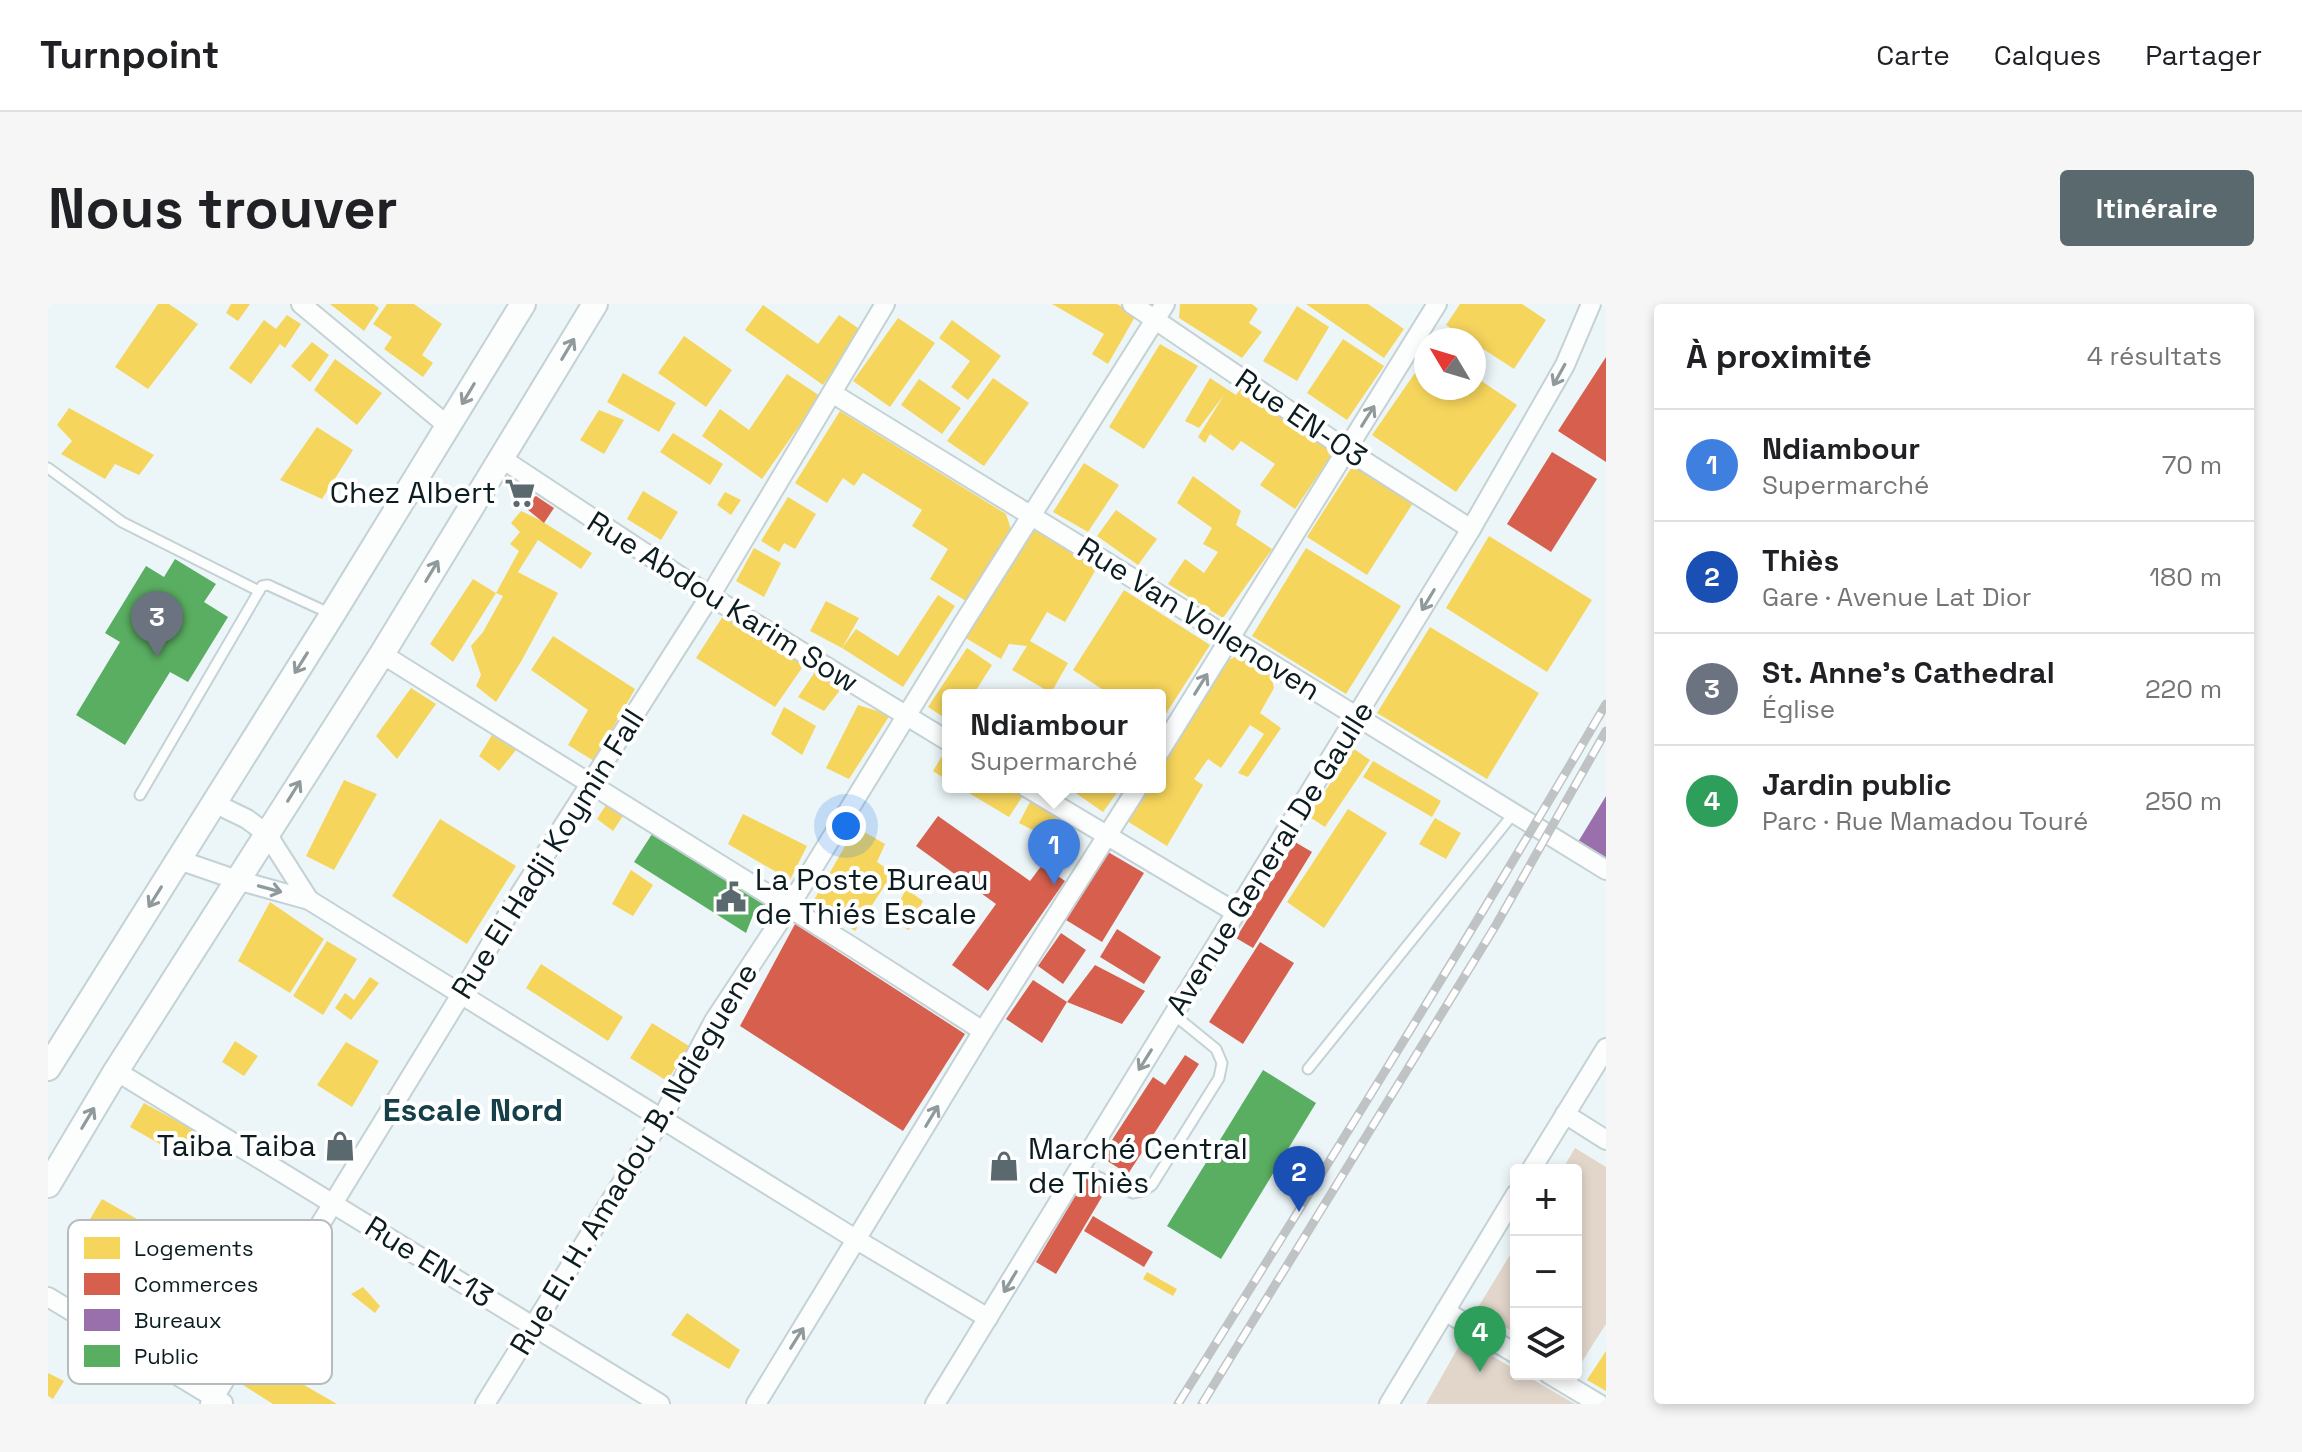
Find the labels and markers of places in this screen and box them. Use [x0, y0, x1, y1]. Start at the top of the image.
place label: Chez Albert [330, 473, 496, 512]
supermarket icon: Chez Albert [503, 476, 537, 510]
pin: 3 [131, 591, 183, 657]
pin: 1 [1028, 819, 1080, 885]
place label: La Poste Bureau de Thiés Escale [755, 860, 989, 933]
public building icon: La Poste Bureau de Thiés Escale [714, 880, 748, 914]
place label: Taiba Taiba [157, 1126, 316, 1165]
shop icon: Taiba Taiba [323, 1129, 357, 1163]
place label: Marché Central de Thiès [1028, 1129, 1248, 1202]
pin: 2 [1273, 1146, 1325, 1212]
shop icon: Marché Central de Thiès [987, 1149, 1021, 1183]
pin: 4 [1454, 1306, 1506, 1372]

